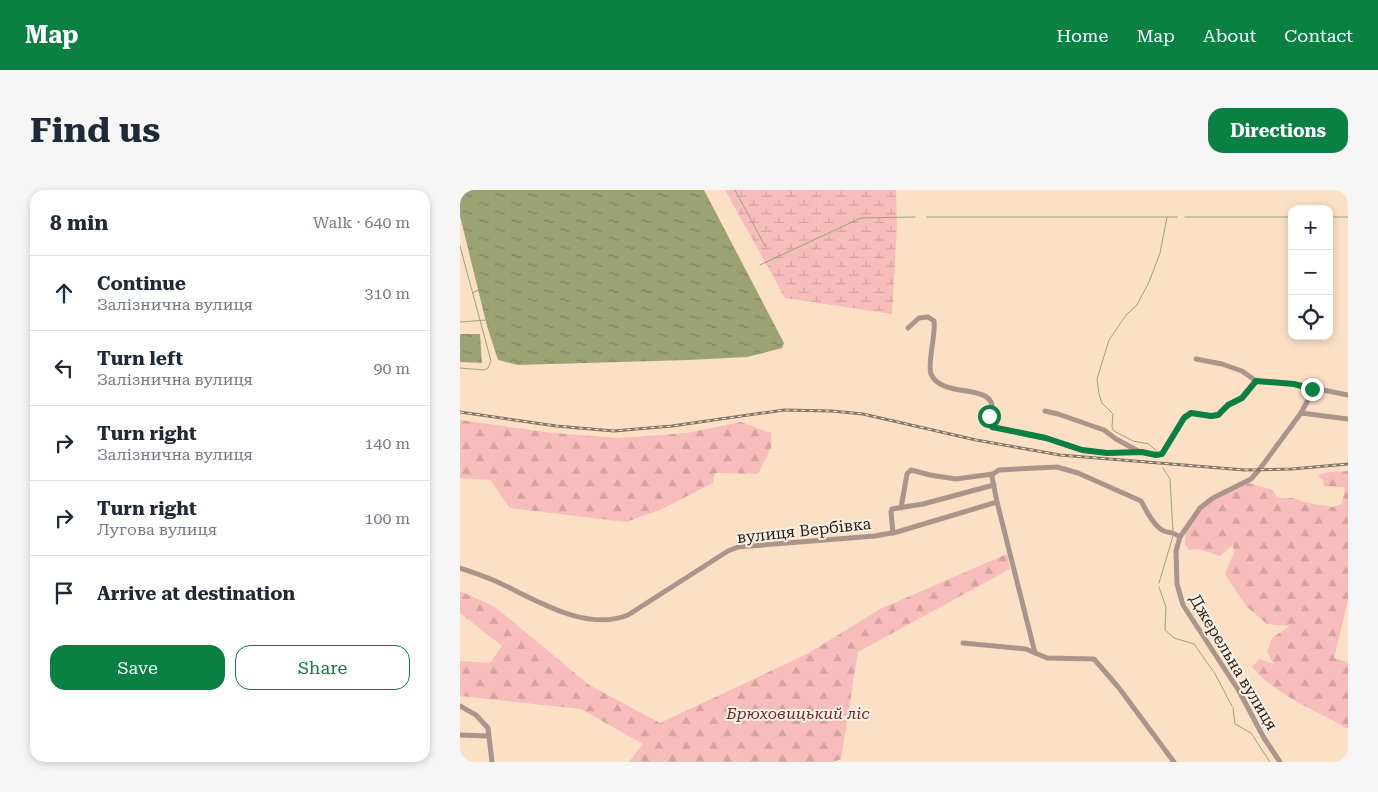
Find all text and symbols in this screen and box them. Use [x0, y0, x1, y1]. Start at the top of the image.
text: Map [25, 21, 79, 49]
text: Home [1056, 25, 1108, 46]
text: Map [1136, 25, 1175, 46]
text: About [1203, 25, 1256, 46]
text: Contact [1284, 25, 1353, 46]
button: Directions [1208, 108, 1348, 153]
text: Find us [30, 110, 160, 151]
map controls [1288, 205, 1333, 340]
button: + [1288, 205, 1333, 250]
text: 8 min [50, 211, 108, 235]
text: Walk · 640 m [313, 213, 410, 232]
button: − [1288, 250, 1333, 295]
text: Continue [97, 272, 186, 295]
icon: ahead [50, 279, 78, 307]
text: 310 m [364, 284, 410, 303]
text: Залізнична вулиця [97, 295, 253, 314]
button: locate [1288, 295, 1333, 340]
text: Turn left [97, 347, 183, 370]
icon: left [50, 354, 78, 382]
text: 90 m [373, 359, 410, 378]
text: Залізнична вулиця [97, 370, 253, 389]
route end [1301, 378, 1324, 401]
route start [978, 405, 1001, 428]
text: Turn right [97, 422, 197, 445]
icon: right [50, 429, 78, 457]
text: 140 m [364, 434, 410, 453]
text: Залізнична вулиця [97, 445, 253, 464]
text: Turn right [97, 497, 197, 520]
icon: right [50, 504, 78, 532]
text: 100 m [364, 509, 410, 528]
street label: вулиця Вербівка [736, 514, 872, 547]
text: Лугова вулиця [97, 520, 217, 539]
icon: arrive [50, 579, 78, 607]
text: Arrive at destination [97, 582, 295, 605]
street label: Джерельна вулиця [1185, 591, 1282, 734]
button: Save [50, 645, 225, 690]
button: Share [235, 645, 410, 690]
park label: Брюховицький ліс [725, 704, 870, 723]

